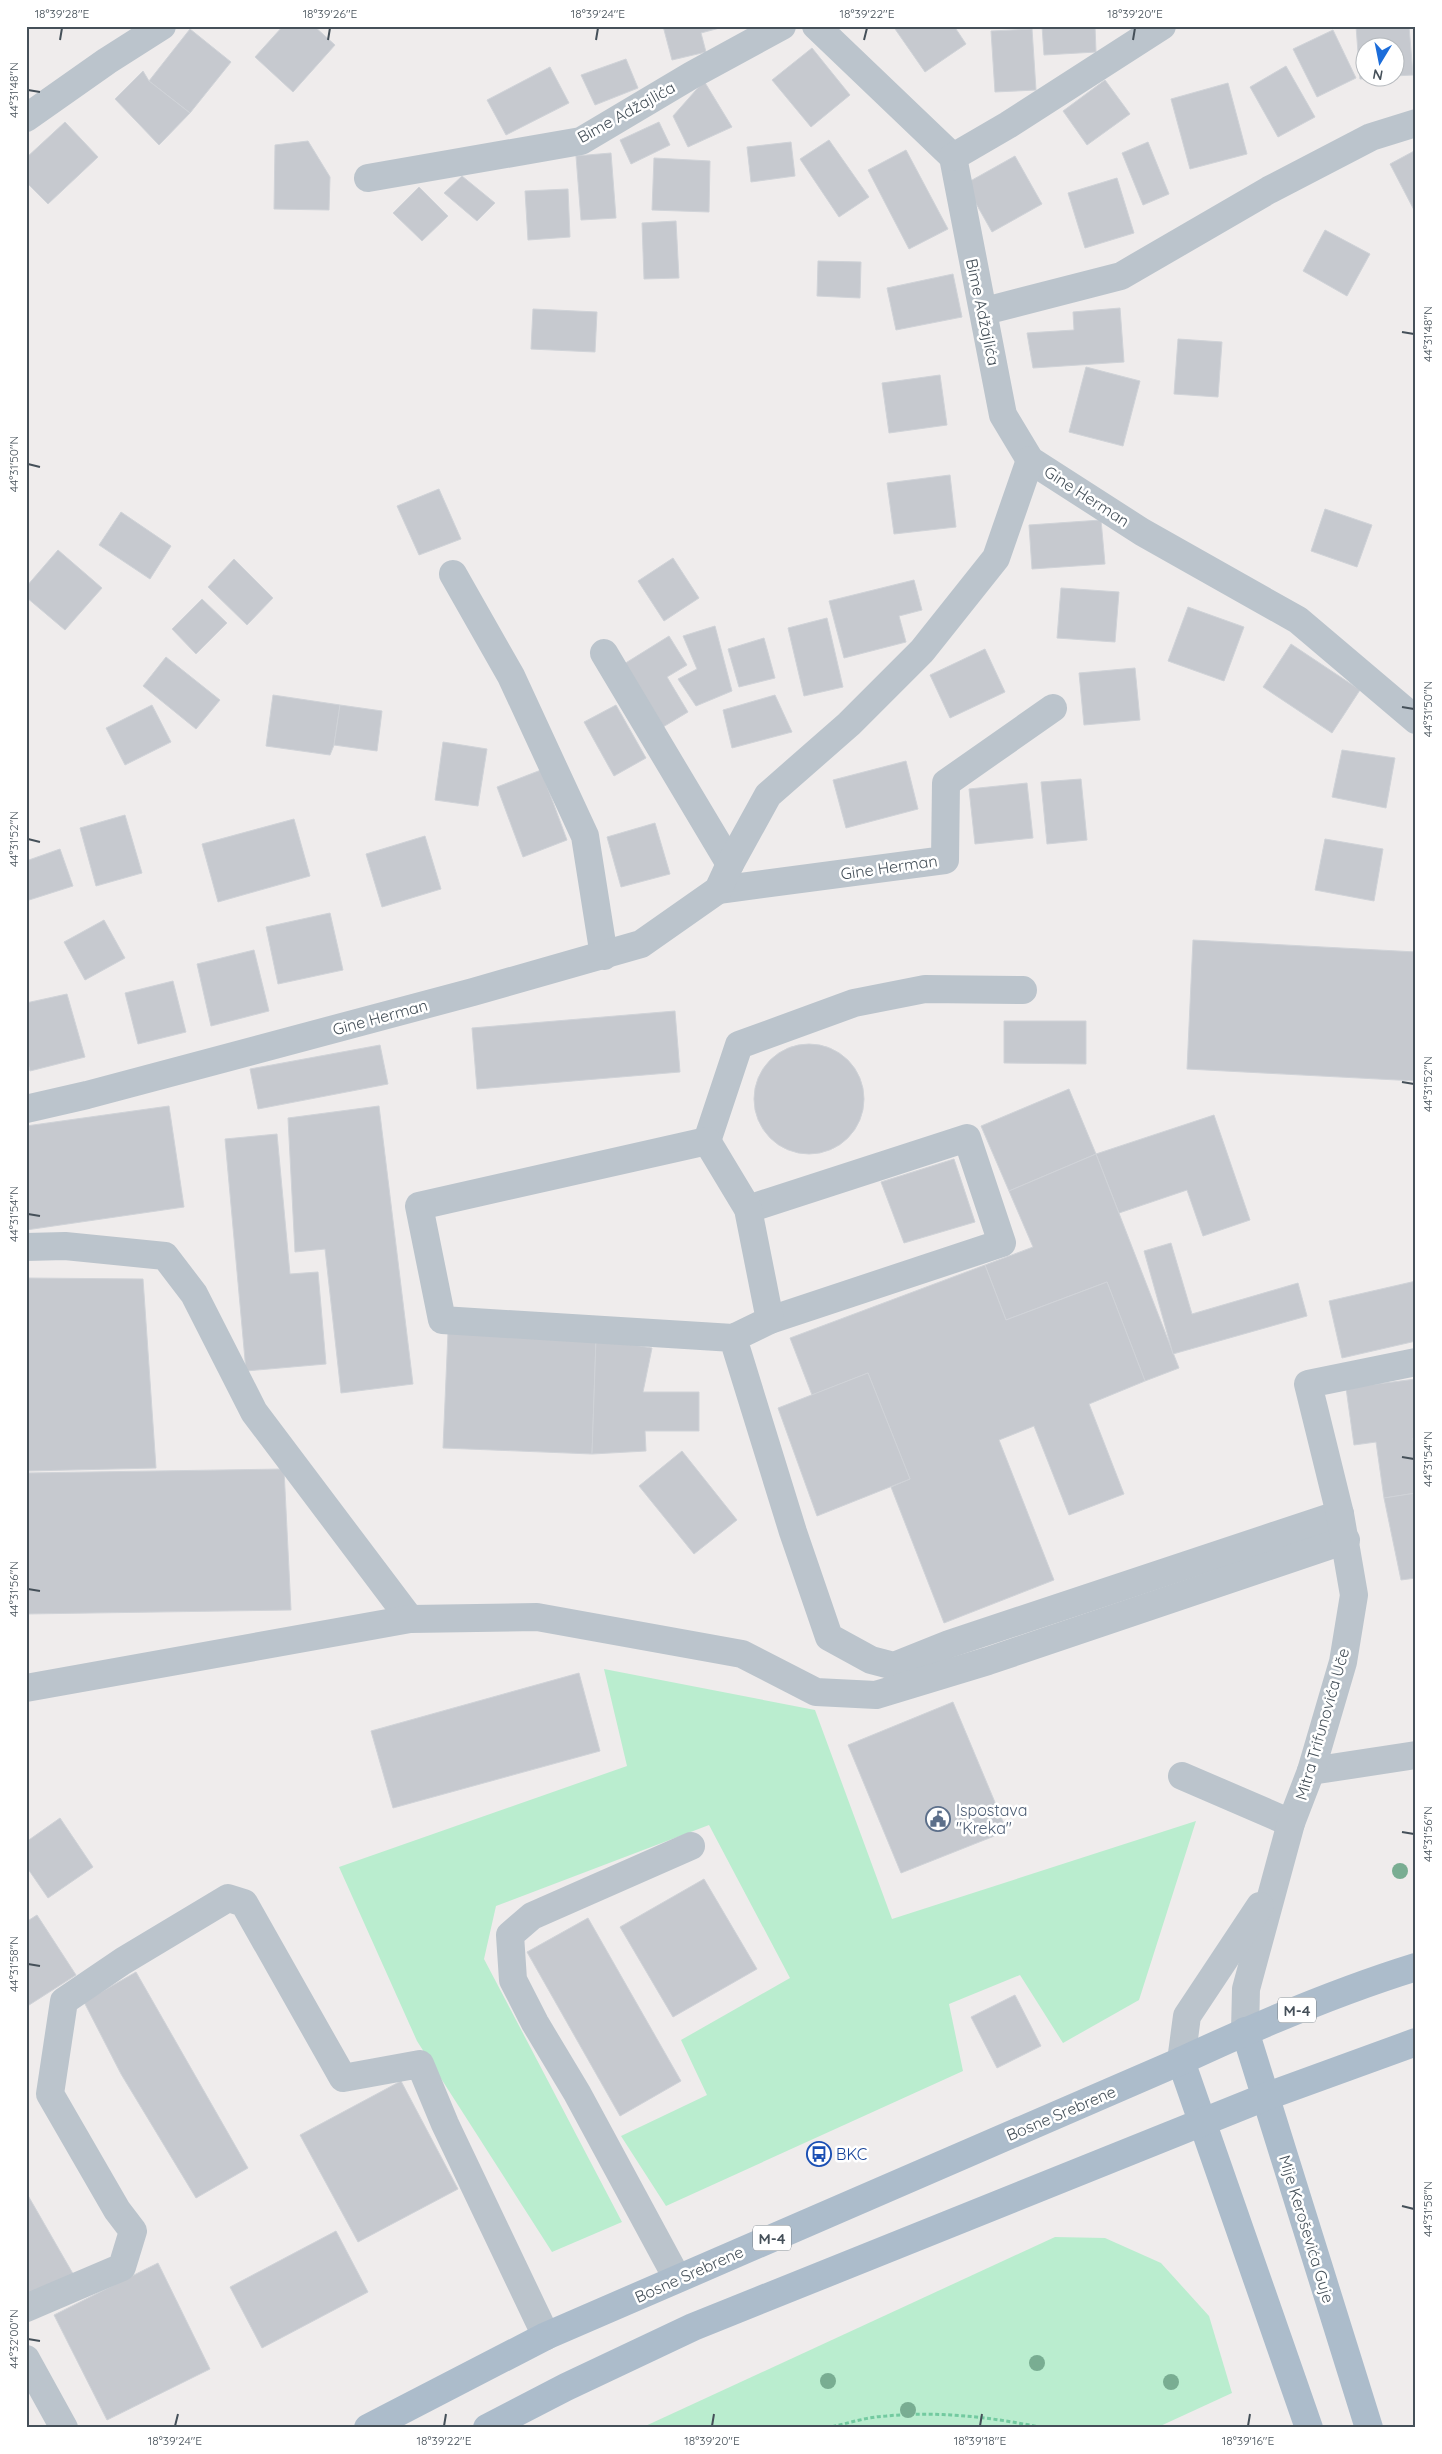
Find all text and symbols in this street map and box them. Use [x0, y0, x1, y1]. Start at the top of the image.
text: 18°39'28"E [35, 6, 90, 21]
text: 18°39'26"E [303, 6, 358, 21]
text: 18°39'24"E [571, 6, 625, 21]
text: 18°39'22"E [840, 6, 895, 21]
text: 18°39'20"E [1107, 6, 1163, 21]
north arrow [1354, 38, 1404, 88]
text: 44°31'48"N [6, 62, 21, 118]
text: N [1371, 65, 1384, 85]
street label: Bime Adžajlića [574, 77, 678, 147]
street label: Bime Adžajlića [962, 257, 1004, 367]
text: 44°31'48"N [1420, 306, 1435, 362]
text: 44°31'50"N [6, 436, 21, 492]
street label: Gine Herman [1041, 461, 1133, 531]
text: 44°31'50"N [1420, 681, 1435, 737]
text: 44°31'52"N [6, 811, 21, 867]
street label: Gine Herman [839, 850, 939, 884]
street label: Gine Herman [330, 995, 430, 1039]
text: 44°31'52"N [1420, 1056, 1435, 1112]
text: 44°31'54"N [6, 1186, 21, 1242]
text: 44°31'54"N [1420, 1431, 1435, 1487]
text: 44°31'56"N [6, 1561, 21, 1617]
street label: Mitra Trifunovića Uče [1291, 1646, 1353, 1802]
place label: Ispostava "Kreka" [956, 1800, 1027, 1838]
public building icon: Ispostava "Kreka" [925, 1806, 951, 1832]
text: 44°31'56"N [1420, 1806, 1435, 1862]
text: 44°31'58"N [6, 1936, 21, 1992]
road number: M-4 [1278, 1998, 1316, 2022]
street label: Bosne Srebrene [1003, 2081, 1119, 2145]
bus stop icon: BKC [806, 2141, 832, 2167]
place label: BKC [836, 2144, 867, 2164]
street label: Mije Keroševića Guje [1275, 2153, 1339, 2305]
text: 44°31'58"N [1420, 2181, 1435, 2237]
road number: M-4 [753, 2226, 791, 2250]
street label: Bosne Srebrene [632, 2241, 746, 2307]
text: 44°32'00"N [6, 2309, 21, 2369]
text: 18°39'24"E [148, 2433, 202, 2448]
text: 18°39'22"E [417, 2433, 472, 2448]
text: 18°39'20"E [684, 2433, 740, 2448]
text: 18°39'18"E [954, 2433, 1006, 2448]
text: 18°39'16"E [1222, 2433, 1274, 2448]

